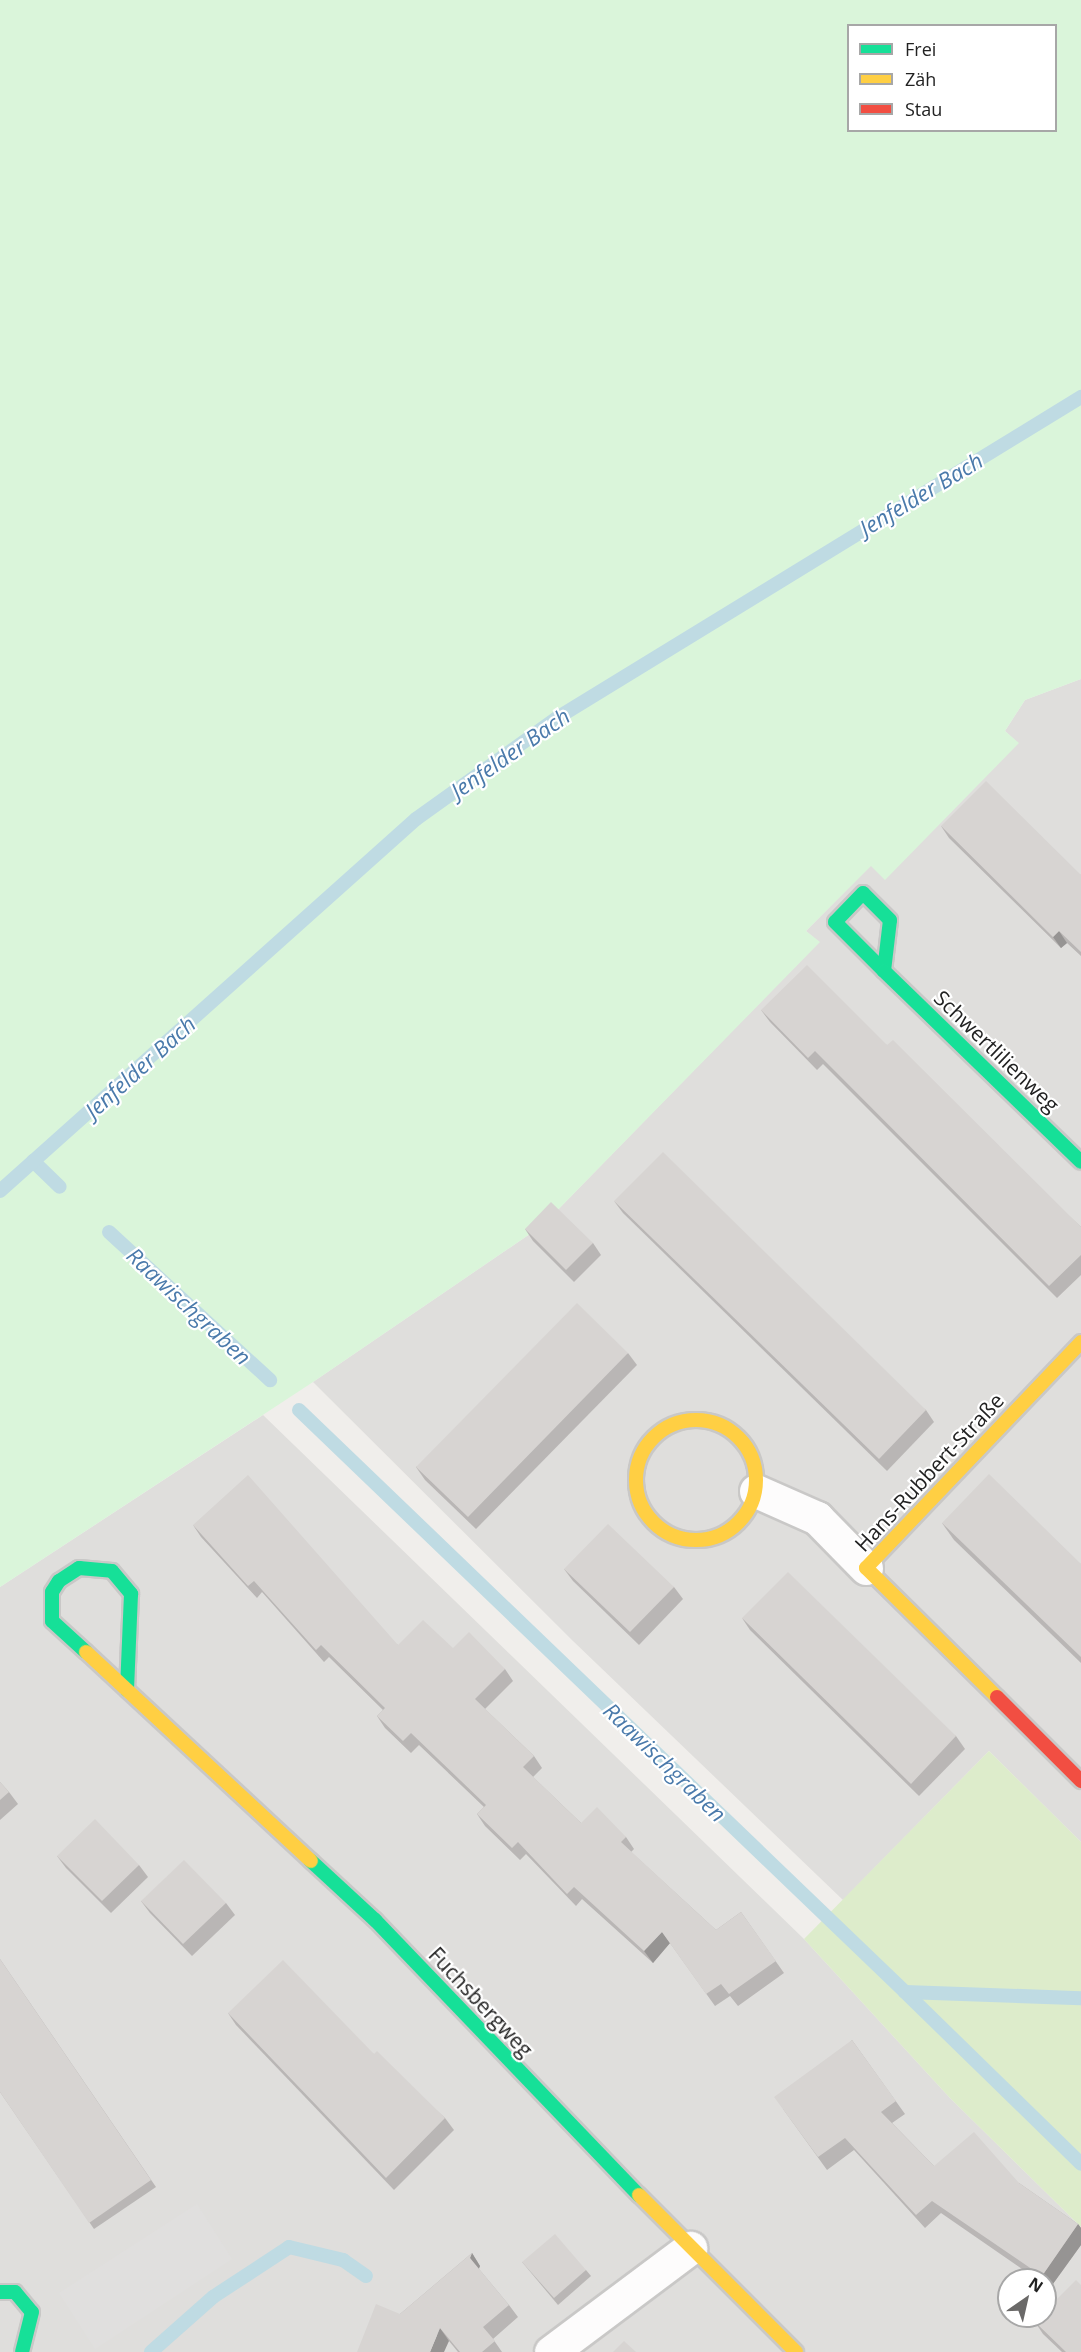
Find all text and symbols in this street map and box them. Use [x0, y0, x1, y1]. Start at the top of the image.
legend [847, 24, 1057, 132]
text: Frei [905, 37, 936, 61]
text: Zäh [905, 67, 936, 91]
text: Stau [905, 97, 942, 121]
water label: Jenfelder Bach [855, 447, 987, 541]
water label: Jenfelder Bach [445, 702, 575, 804]
street label: Schwertlilienweg [929, 985, 1065, 1117]
water label: Jenfelder Bach [79, 1011, 201, 1123]
water label: Raawischgraben [122, 1242, 256, 1370]
street label: Hans-Rubbert-Straße [849, 1388, 1009, 1556]
water label: Raawischgraben [598, 1697, 732, 1827]
street label: Fuchsbergweg [424, 1942, 538, 2062]
north arrow [997, 2268, 1057, 2328]
text: N [1024, 2272, 1047, 2297]

